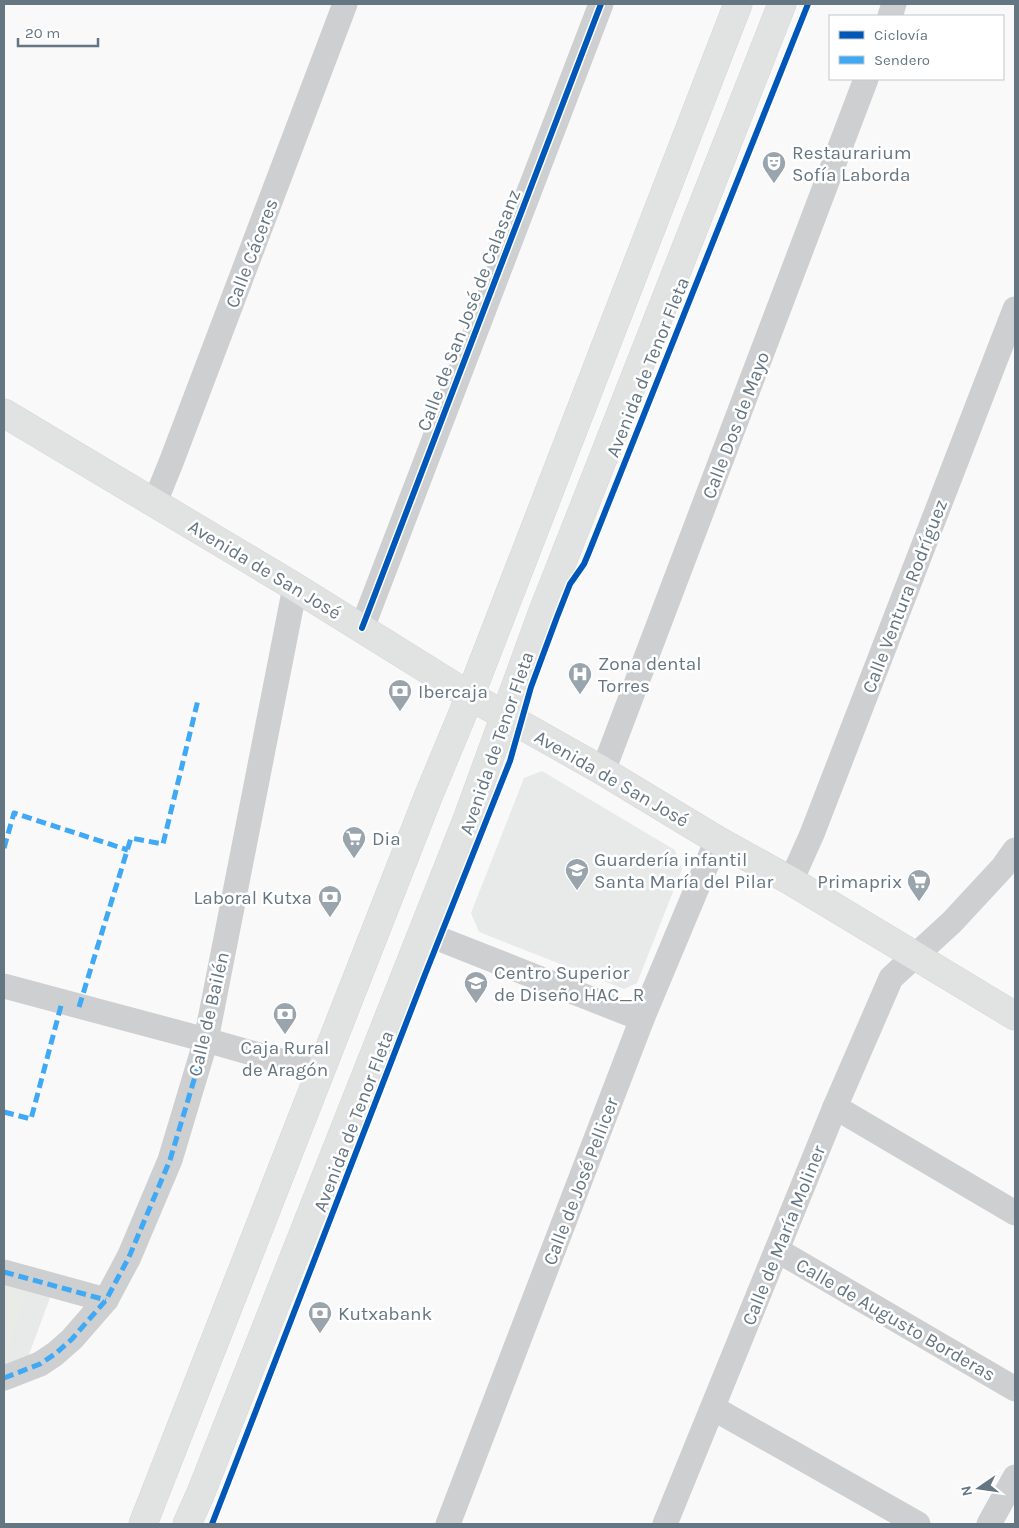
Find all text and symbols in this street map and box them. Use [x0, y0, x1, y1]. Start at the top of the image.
scale bar [18, 15, 98, 47]
legend [829, 15, 1004, 80]
text: 20 m [25, 24, 60, 42]
text: Ciclovía [874, 26, 928, 44]
text: Sendero [874, 51, 930, 69]
place label: Restaurarium Sofía Laborda [792, 142, 912, 186]
theatre icon: Restaurarium Sofía Laborda [761, 150, 787, 184]
street label: Calle de San José de Calasanz [413, 186, 525, 434]
street label: Calle Cáceres [221, 196, 283, 311]
street label: Avenida de Tenor Fleta [602, 274, 694, 461]
street label: Calle Dos de Mayo [698, 349, 774, 502]
street label: Calle Ventura Rodríguez [858, 496, 952, 696]
street label: Avenida de San José [184, 516, 345, 624]
street label: Avenida de Tenor Fleta [455, 649, 539, 838]
place label: Zona dental Torres [598, 653, 701, 697]
hospital icon: Zona dental Torres [567, 661, 593, 695]
bank icon: Ibercaja [387, 678, 413, 712]
place label: Ibercaja [418, 681, 488, 703]
street label: Avenida de San José [530, 726, 693, 832]
supermarket icon: Dia [341, 825, 367, 859]
place label: Dia [372, 828, 401, 850]
place label: Guardería infantil Santa María del Pilar [594, 849, 773, 893]
school or university icon: Guardería infantil Santa María del Pilar [564, 857, 590, 891]
supermarket icon: Primaprix [906, 868, 932, 902]
place label: Primaprix [817, 871, 902, 893]
bank icon: Laboral Kutxa [317, 884, 343, 918]
place label: Laboral Kutxa [193, 887, 312, 909]
street label: Calle de Bailén [184, 950, 234, 1079]
place label: Centro Superior de Diseño HAC_R [494, 962, 645, 1006]
school or university icon: Centro Superior de Diseño HAC_R [463, 970, 489, 1004]
bank icon: Caja Rural de Aragón [272, 1001, 298, 1035]
street label: Avenida de Tenor Fleta [309, 1028, 399, 1215]
place label: Caja Rural de Aragón [241, 1037, 329, 1081]
street label: Calle de José Pellicer [539, 1094, 623, 1268]
street label: Calle de María Moliner [738, 1142, 830, 1329]
street label: Calle de Augusto Borderas [792, 1254, 999, 1386]
bank icon: Kutxabank [307, 1300, 333, 1334]
place label: Kutxabank [338, 1303, 433, 1325]
north arrow [954, 1463, 1004, 1513]
text: N [957, 1484, 976, 1498]

